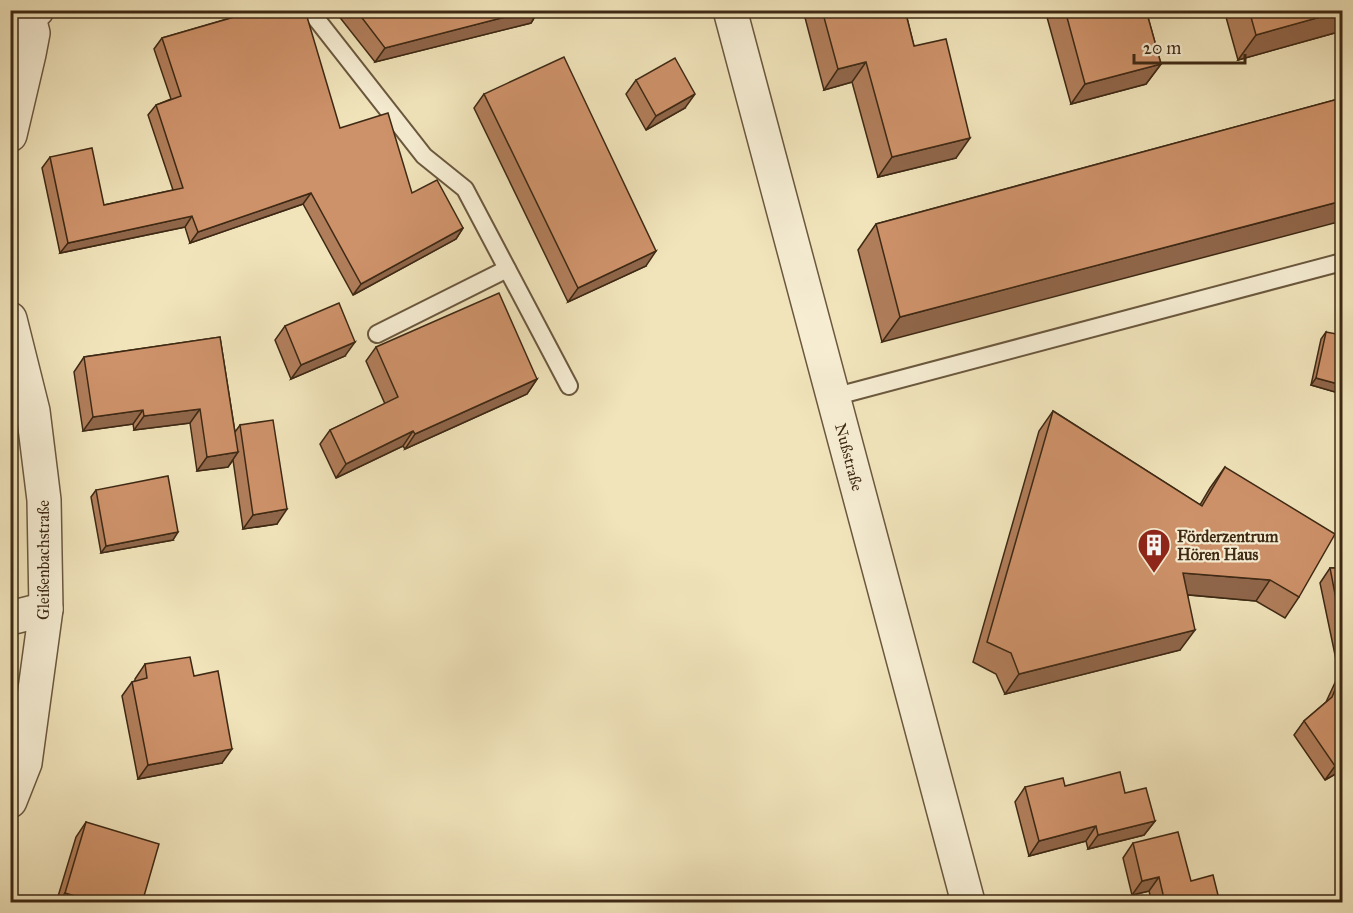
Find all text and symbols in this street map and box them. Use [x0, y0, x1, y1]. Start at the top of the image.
scale bar [1134, 27, 1245, 65]
text: 20 m [1143, 37, 1181, 59]
street label: Nußstraße [831, 421, 867, 493]
street label: Gleißenbachstraße [34, 500, 53, 620]
building icon: Förderzentrum Hören Haus [1136, 527, 1172, 574]
place label: Förderzentrum Hören Haus [1177, 527, 1279, 564]

